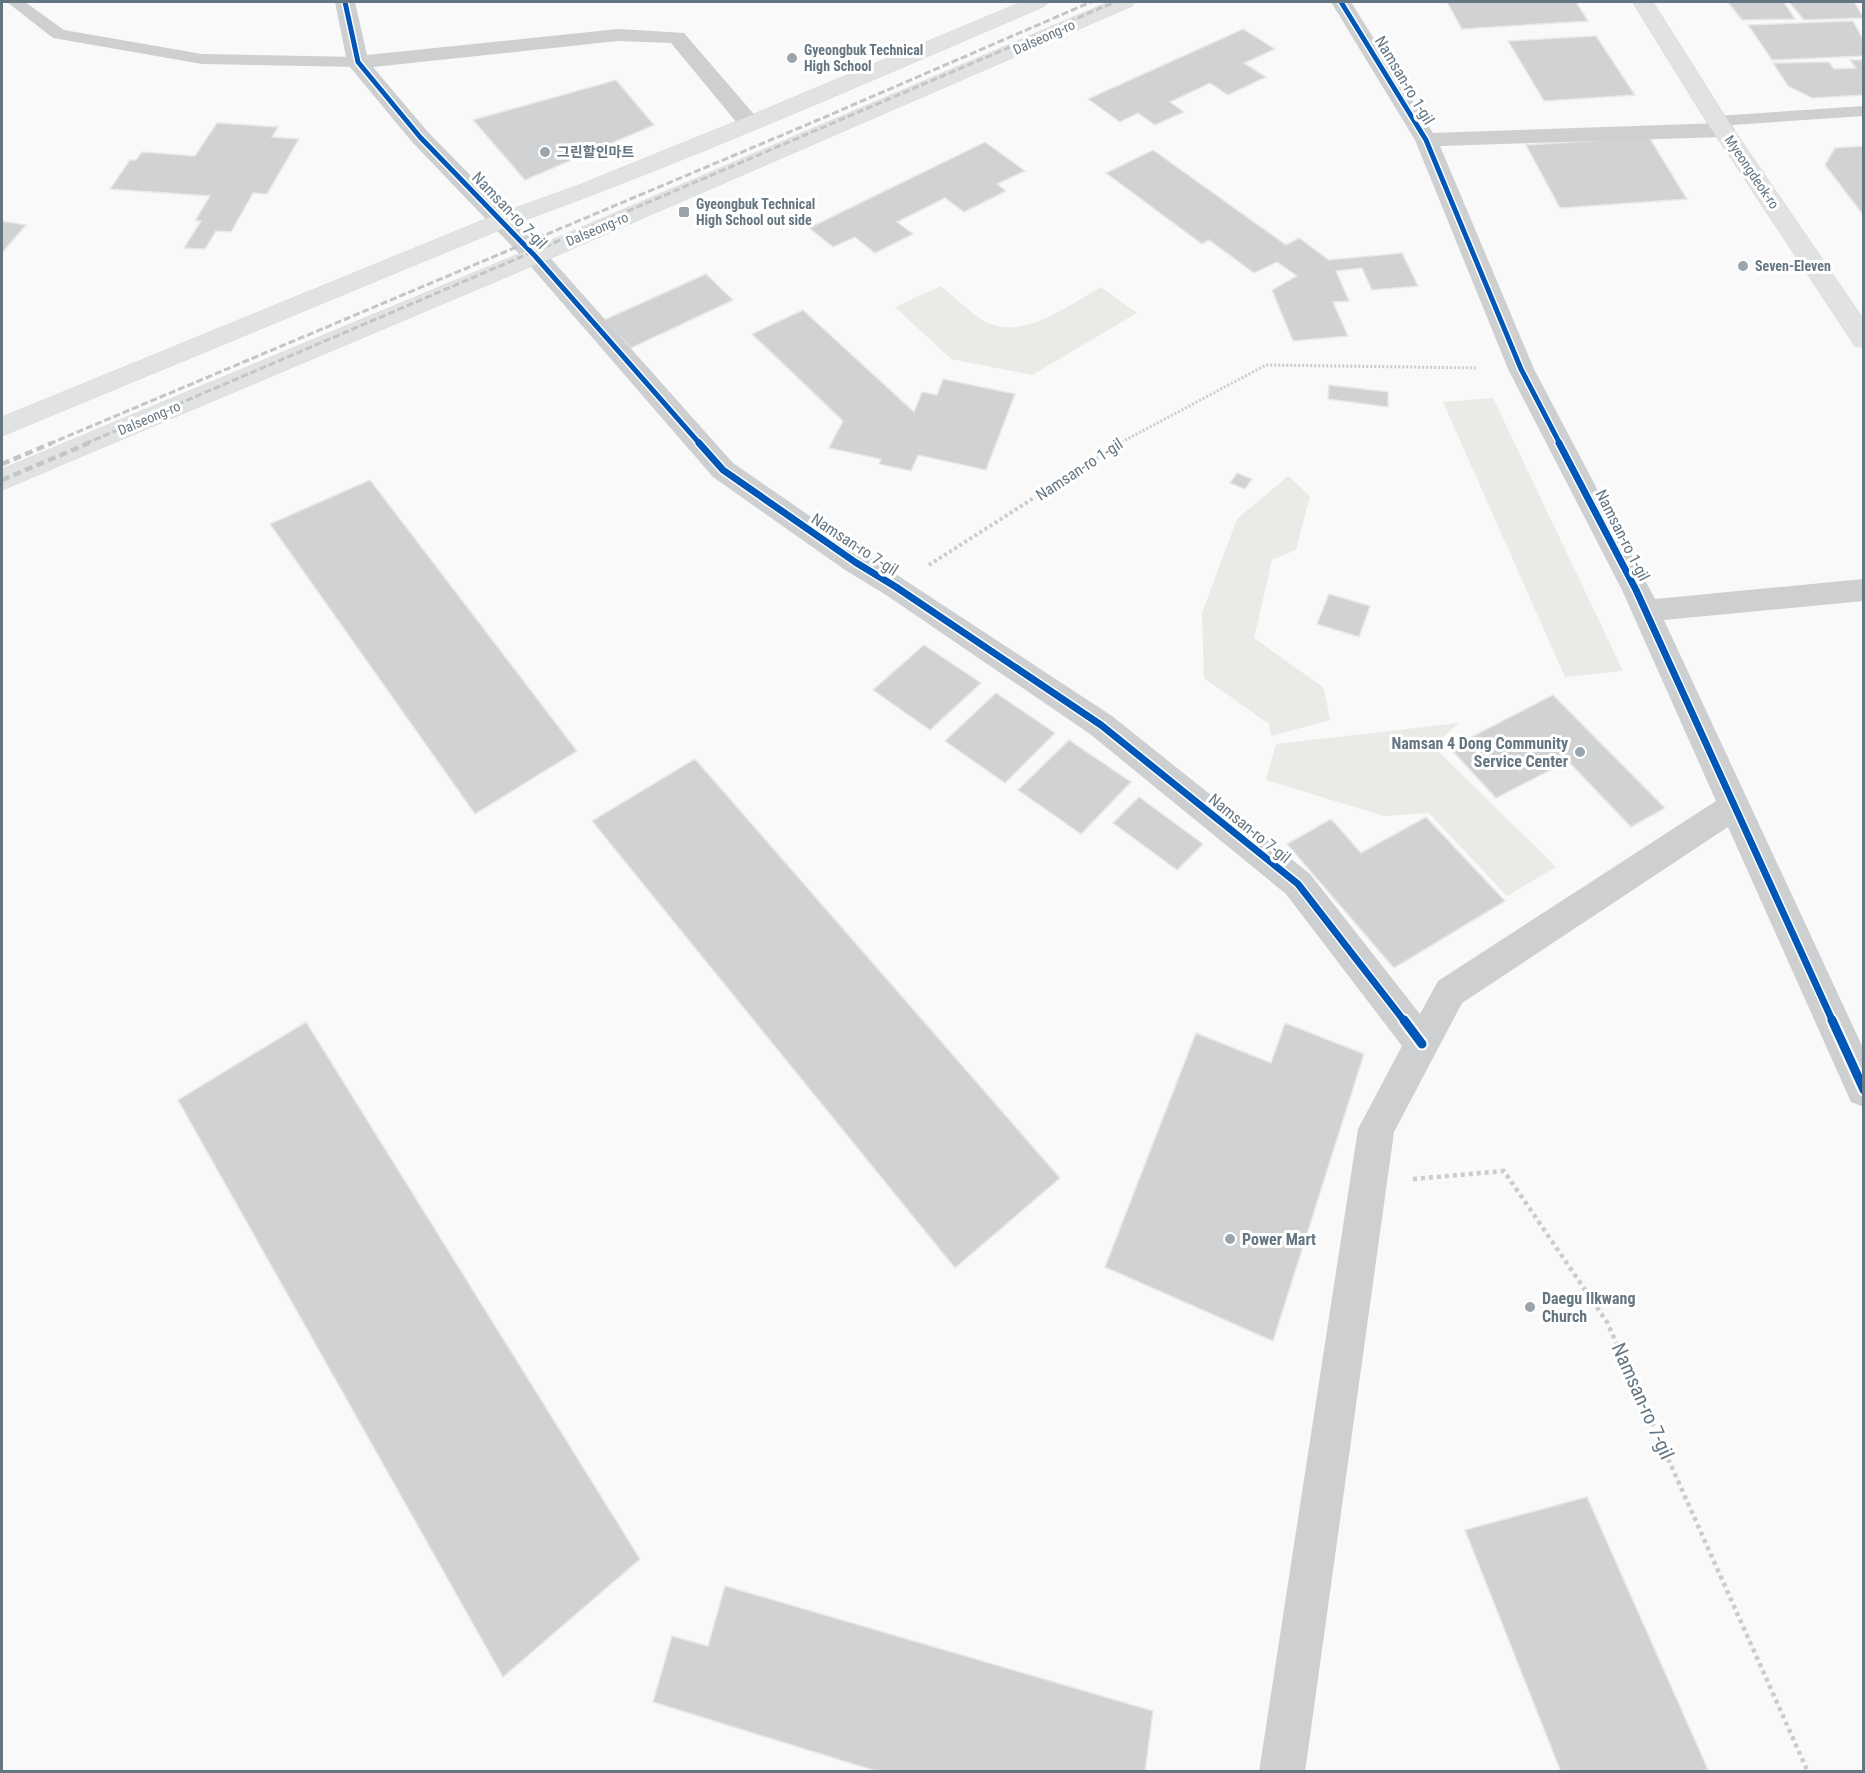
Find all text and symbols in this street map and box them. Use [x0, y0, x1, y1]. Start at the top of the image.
street label: Dalseong-ro [1011, 16, 1077, 58]
street label: Namsan-ro 1-gil [1371, 33, 1438, 128]
place label: Gyeongbuk Technical High School [804, 42, 923, 74]
marker: Gyeongbuk Technical High School [785, 51, 799, 65]
street label: Myeongdeok-ro [1722, 132, 1782, 212]
place label: 그린할인마트 [557, 144, 634, 160]
marker: 그린할인마트 [538, 145, 552, 159]
street label: Namsan-ro 7-gil [468, 168, 551, 253]
place label: Gyeongbuk Technical High School out side [696, 196, 815, 228]
marker: Gyeongbuk Technical High School out side [677, 205, 691, 219]
street label: Dalseong-ro [563, 209, 631, 249]
place label: Seven-Eleven [1755, 258, 1831, 274]
marker: Seven-Eleven [1736, 259, 1750, 273]
street label: Dalseong-ro [115, 398, 183, 438]
street label: Namsan-ro 1-gil [1032, 434, 1126, 505]
street label: Namsan-ro 1-gil [1591, 486, 1654, 584]
street label: Namsan-ro 7-gil [808, 509, 902, 580]
place label: Namsan 4 Dong Community Service Center [1391, 734, 1568, 771]
marker: Namsan 4 Dong Community Service Center [1573, 745, 1587, 759]
street label: Namsan-ro 7-gil [1205, 790, 1294, 867]
place label: Power Mart [1242, 1230, 1316, 1249]
marker: Power Mart [1223, 1232, 1237, 1246]
place label: Daegu Ilkwang Church [1542, 1289, 1635, 1326]
marker: Daegu Ilkwang Church [1523, 1300, 1537, 1314]
street label: Namsan-ro 7-gil [1607, 1339, 1679, 1463]

